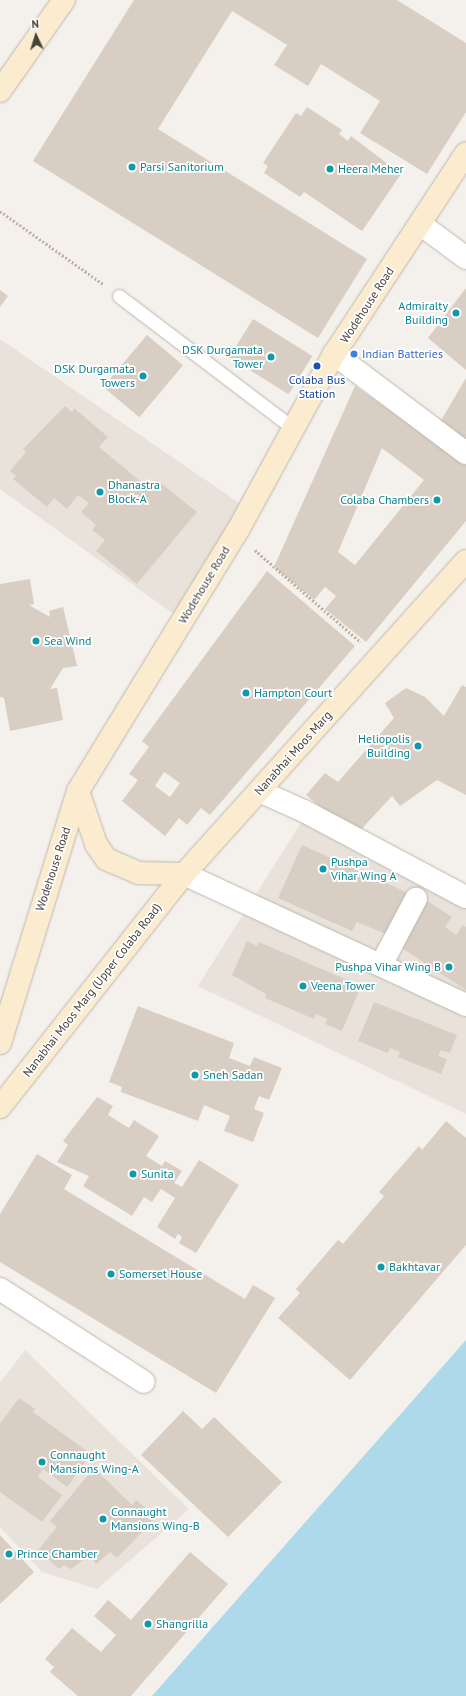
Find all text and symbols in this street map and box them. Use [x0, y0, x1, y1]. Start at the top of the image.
north arrow [16, 16, 56, 56]
text: N [31, 17, 39, 31]
place label: Parsi Sanitorium [140, 160, 224, 174]
marker: Parsi Sanitorium [127, 162, 137, 172]
place label: Heera Meher [338, 162, 404, 176]
marker: Heera Meher [325, 164, 335, 174]
street label: Wodehouse Road [337, 264, 397, 346]
place label: Admiralty Building [398, 299, 448, 327]
marker: Admiralty Building [451, 308, 461, 318]
place label: DSK Durgamata Tower [182, 343, 263, 371]
place label: Indian Batteries [362, 347, 443, 361]
marker: Indian Batteries [349, 349, 359, 359]
marker: DSK Durgamata Tower [266, 352, 276, 362]
marker: Colaba Bus Station [312, 361, 322, 371]
place label: DSK Durgamata Towers [54, 362, 135, 390]
marker: DSK Durgamata Towers [138, 371, 148, 381]
place label: Colaba Bus Station [289, 373, 345, 401]
place label: Dhanastra Block-A [108, 478, 160, 506]
marker: Dhanastra Block-A [95, 487, 105, 497]
place label: Colaba Chambers [340, 493, 429, 507]
marker: Colaba Chambers [432, 495, 442, 505]
street label: Wodehouse Road [175, 544, 233, 626]
place label: Sea Wind [44, 634, 92, 648]
marker: Sea Wind [31, 636, 41, 646]
place label: Hampton Court [254, 686, 332, 700]
marker: Hampton Court [241, 688, 251, 698]
street label: Nanabhai Moos Marg [251, 708, 335, 798]
place label: Heliopolis Building [358, 732, 410, 760]
marker: Heliopolis Building [413, 741, 423, 751]
street label: Wodehouse Road [33, 825, 73, 913]
place label: Pushpa Vihar Wing A [331, 855, 397, 883]
marker: Pushpa Vihar Wing A [318, 864, 328, 874]
street label: Nanabhai Moos Marg (Upper Colaba Road) [20, 900, 164, 1080]
place label: Pushpa Vihar Wing B [335, 960, 441, 974]
marker: Pushpa Vihar Wing B [444, 962, 454, 972]
place label: Veena Tower [311, 979, 375, 993]
marker: Veena Tower [298, 981, 308, 991]
place label: Sneh Sadan [203, 1068, 263, 1082]
marker: Sneh Sadan [190, 1070, 200, 1080]
place label: Sunita [141, 1167, 174, 1181]
marker: Sunita [128, 1169, 138, 1179]
place label: Bakhtavar [389, 1260, 440, 1274]
marker: Bakhtavar [376, 1262, 386, 1272]
place label: Somerset House [119, 1267, 202, 1281]
marker: Somerset House [106, 1269, 116, 1279]
place label: Connaught Mansions Wing-A [50, 1448, 139, 1476]
marker: Connaught Mansions Wing-A [37, 1457, 47, 1467]
place label: Connaught Mansions Wing-B [111, 1505, 200, 1533]
marker: Connaught Mansions Wing-B [98, 1514, 108, 1524]
place label: Prince Chamber [17, 1547, 97, 1561]
marker: Prince Chamber [4, 1549, 14, 1559]
place label: Shangrilla [156, 1617, 208, 1631]
marker: Shangrilla [143, 1619, 153, 1629]

